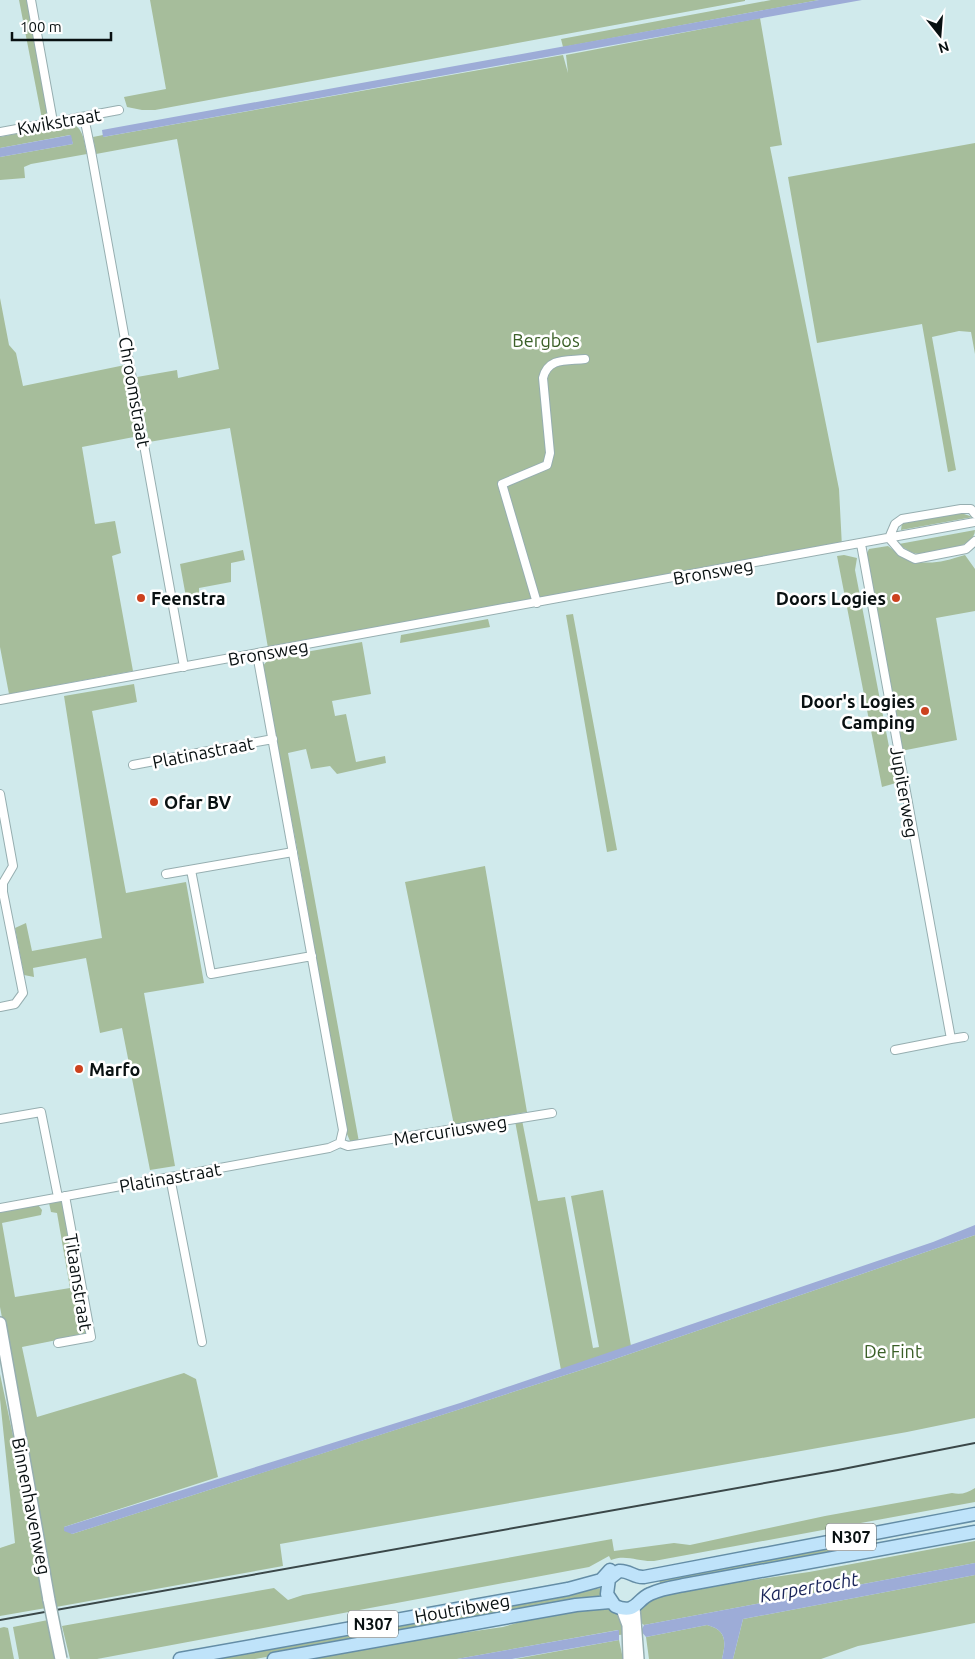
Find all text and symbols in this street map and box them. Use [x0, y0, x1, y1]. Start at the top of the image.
scale bar [12, 10, 111, 42]
north arrow [915, 10, 965, 60]
text: 100 m [20, 18, 62, 35]
text: N [936, 38, 951, 57]
street label: Kwikstraat [15, 104, 103, 138]
park label: Bergbos [512, 330, 580, 350]
street label: Chroomstraat [115, 335, 155, 449]
street label: Bronsweg [671, 554, 755, 588]
place label: Feenstra [151, 588, 226, 608]
place label: Doors Logies [776, 588, 886, 608]
marker: Feenstra [135, 592, 147, 604]
marker: Doors Logies [890, 592, 902, 604]
street label: Bronsweg [226, 635, 310, 669]
place label: Door's Logies Camping [800, 691, 915, 732]
marker: Door's Logies Camping [919, 705, 931, 717]
street label: Platinastraat [151, 732, 255, 772]
street label: Jupiterweg [887, 745, 923, 839]
place label: Ofar BV [164, 792, 231, 812]
marker: Ofar BV [148, 796, 160, 808]
place label: Marfo [89, 1059, 140, 1079]
marker: Marfo [73, 1063, 85, 1075]
street label: Mercuriusweg [392, 1111, 508, 1149]
street label: Platinastraat [118, 1158, 222, 1196]
street label: Titaanstraat [61, 1232, 97, 1332]
park label: De Fint [864, 1341, 922, 1361]
street label: Binnenhavenweg [9, 1436, 55, 1576]
road number: N307 [826, 1524, 876, 1550]
water label: Karpertocht [758, 1567, 861, 1607]
street label: Houtribweg [413, 1590, 511, 1626]
road number: N307 [348, 1610, 398, 1638]

